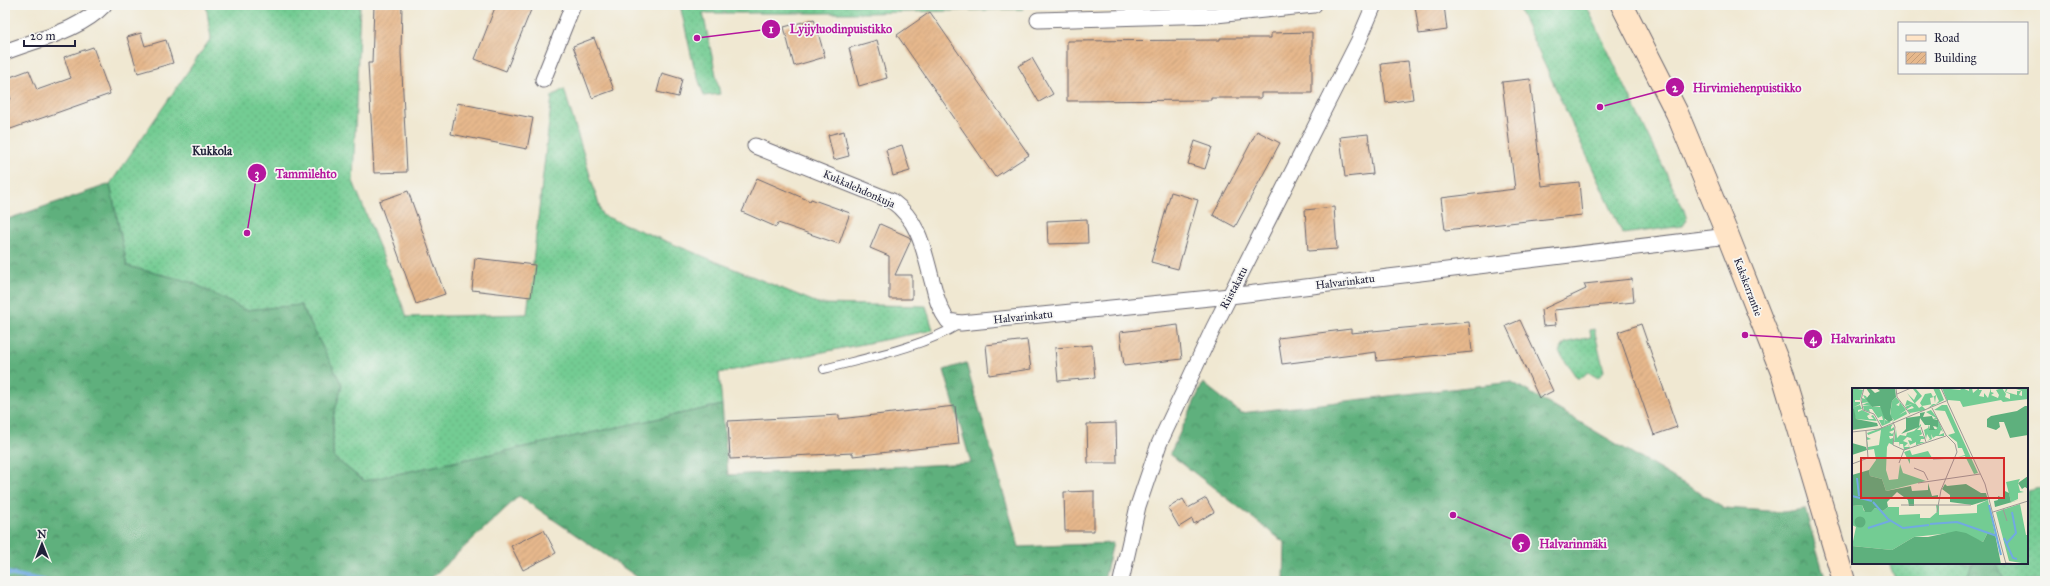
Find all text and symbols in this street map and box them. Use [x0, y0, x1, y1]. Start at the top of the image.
callout: Lyijyluodinpuistikko [761, 17, 900, 41]
scale bar [24, 22, 75, 48]
text: 1 [769, 22, 774, 36]
text: Lyijyluodinpuistikko [790, 22, 892, 37]
legend [1898, 22, 2028, 74]
text: 20 m [30, 29, 56, 43]
text: Road [1934, 31, 1960, 45]
text: Building [1934, 51, 1977, 66]
callout: Hirvimiehenpuistikko [1665, 75, 1810, 99]
text: 2 [1672, 81, 1679, 95]
text: Hirvimiehenpuistikko [1693, 81, 1801, 96]
district label: Kukkola [192, 144, 233, 158]
callout: Tammilehto [247, 161, 344, 185]
text: 3 [255, 167, 260, 182]
text: Tammilehto [274, 167, 337, 181]
street label: Kukkalehdonkuja [821, 167, 897, 211]
street label: Kakskerrantie [1731, 256, 1765, 318]
street label: Riistakatu [1217, 265, 1251, 311]
street label: Halvarinkatu [1315, 272, 1375, 292]
street label: Halvarinkatu [993, 307, 1053, 327]
callout: Halvarinkatu [1803, 327, 1904, 351]
text: 4 [1810, 332, 1818, 347]
text: Halvarinkatu [1831, 332, 1896, 346]
inset map [1852, 388, 2028, 564]
north arrow [22, 524, 62, 564]
text: N [37, 528, 47, 541]
callout: Halvarinmäki [1511, 531, 1614, 555]
text: 5 [1518, 537, 1524, 551]
text: Halvarinmäki [1539, 537, 1608, 551]

